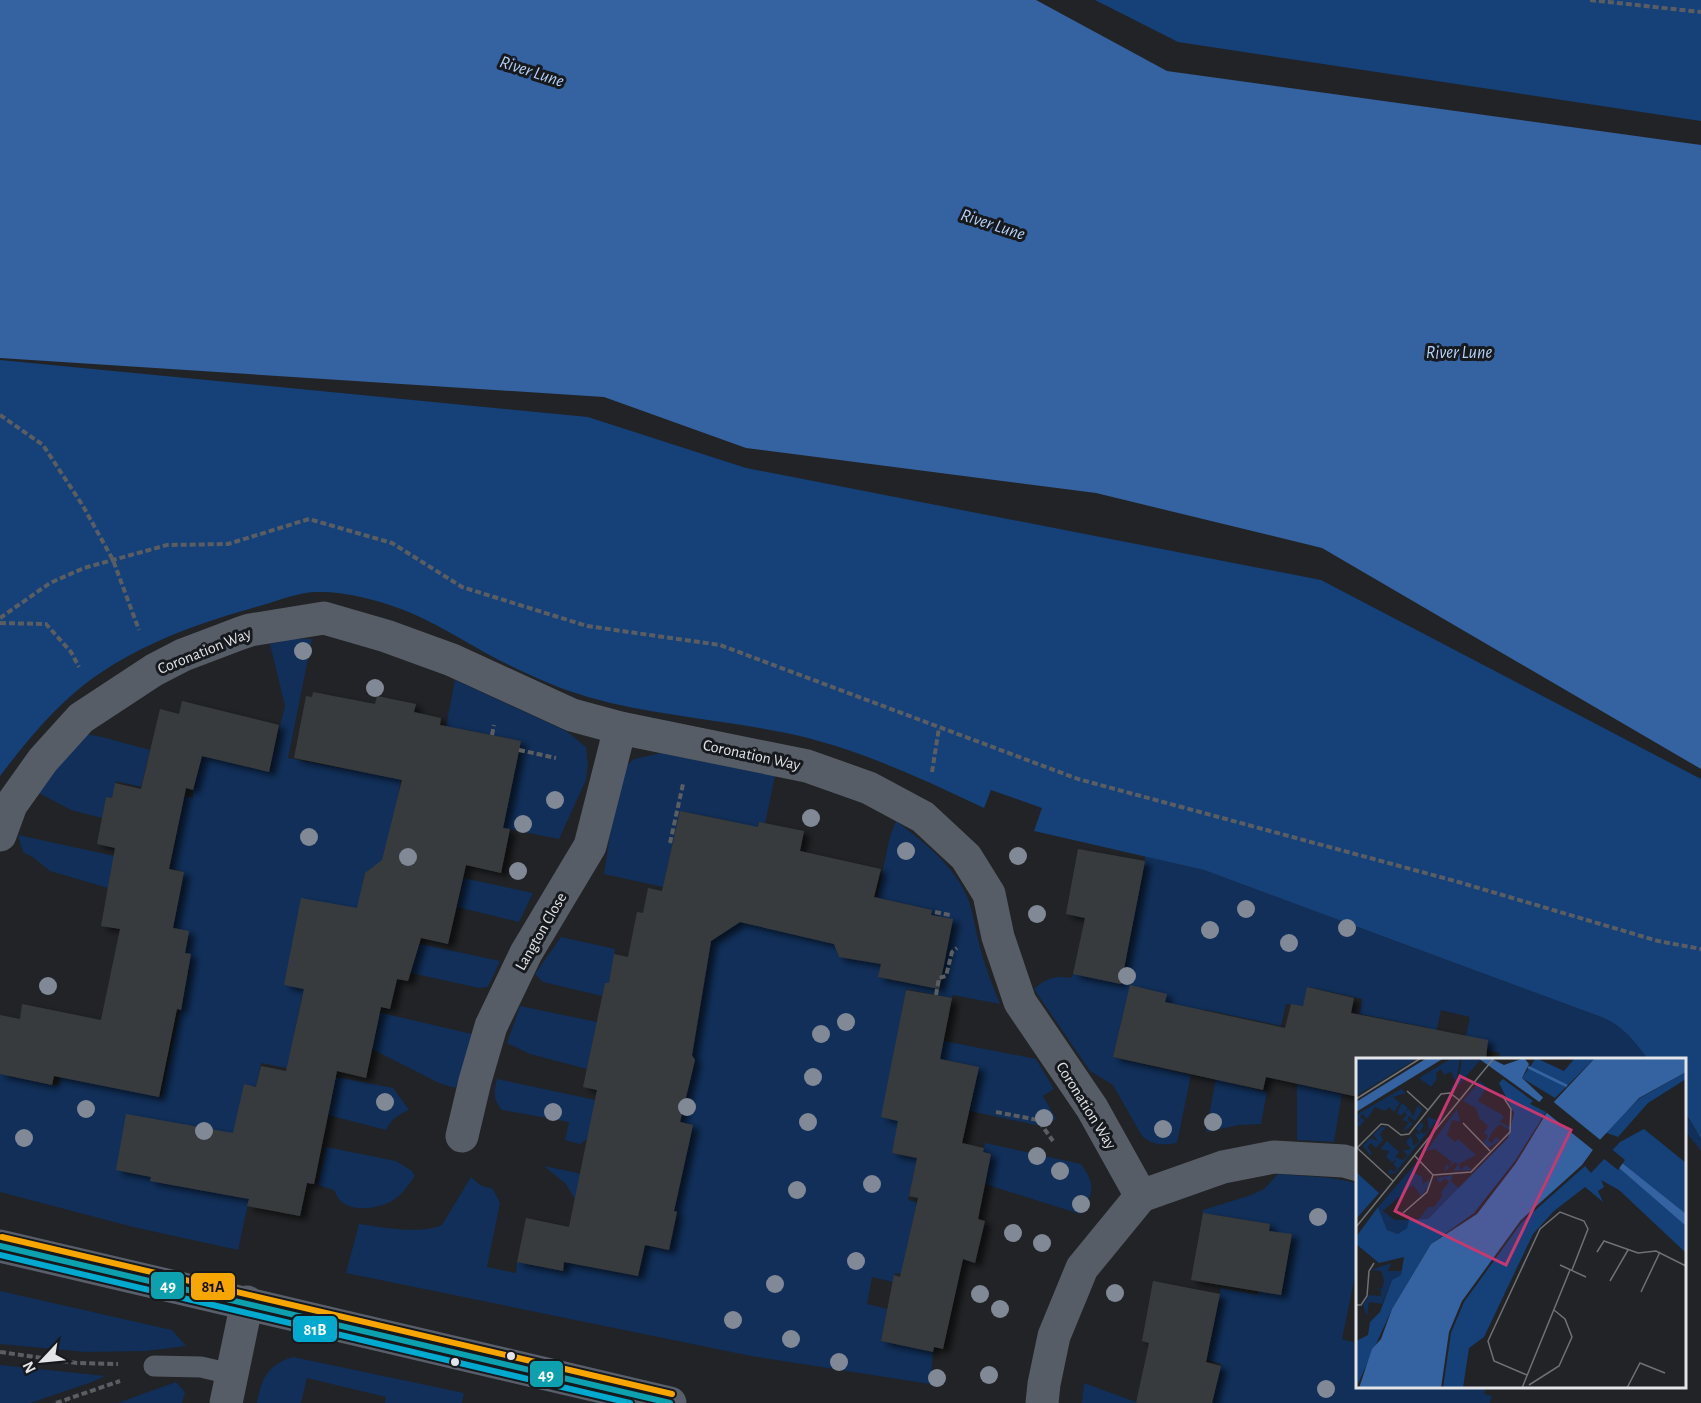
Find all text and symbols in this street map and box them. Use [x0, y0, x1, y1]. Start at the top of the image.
water label: River Lune [497, 53, 566, 91]
water label: River Lune [958, 206, 1027, 244]
water label: River Lune [1426, 344, 1493, 362]
street label: Coronation Way [155, 625, 254, 678]
street label: Coronation Way [701, 737, 802, 774]
street label: Langton Close [512, 890, 570, 973]
inset map [1356, 1058, 1686, 1388]
street label: Coronation Way [1052, 1059, 1119, 1153]
line badge: 49 [150, 1271, 185, 1300]
line badge: 81A [190, 1272, 236, 1301]
text: 49 [160, 1278, 176, 1294]
text: 81A [201, 1279, 225, 1295]
line badge: 81B [292, 1315, 338, 1343]
text: 81B [304, 1322, 326, 1338]
north arrow [12, 1331, 72, 1391]
unlabelled marker [505, 1350, 517, 1362]
unlabelled marker [449, 1356, 461, 1368]
text: N [20, 1359, 39, 1376]
line badge: 49 [529, 1360, 564, 1388]
text: 49 [538, 1367, 554, 1383]

